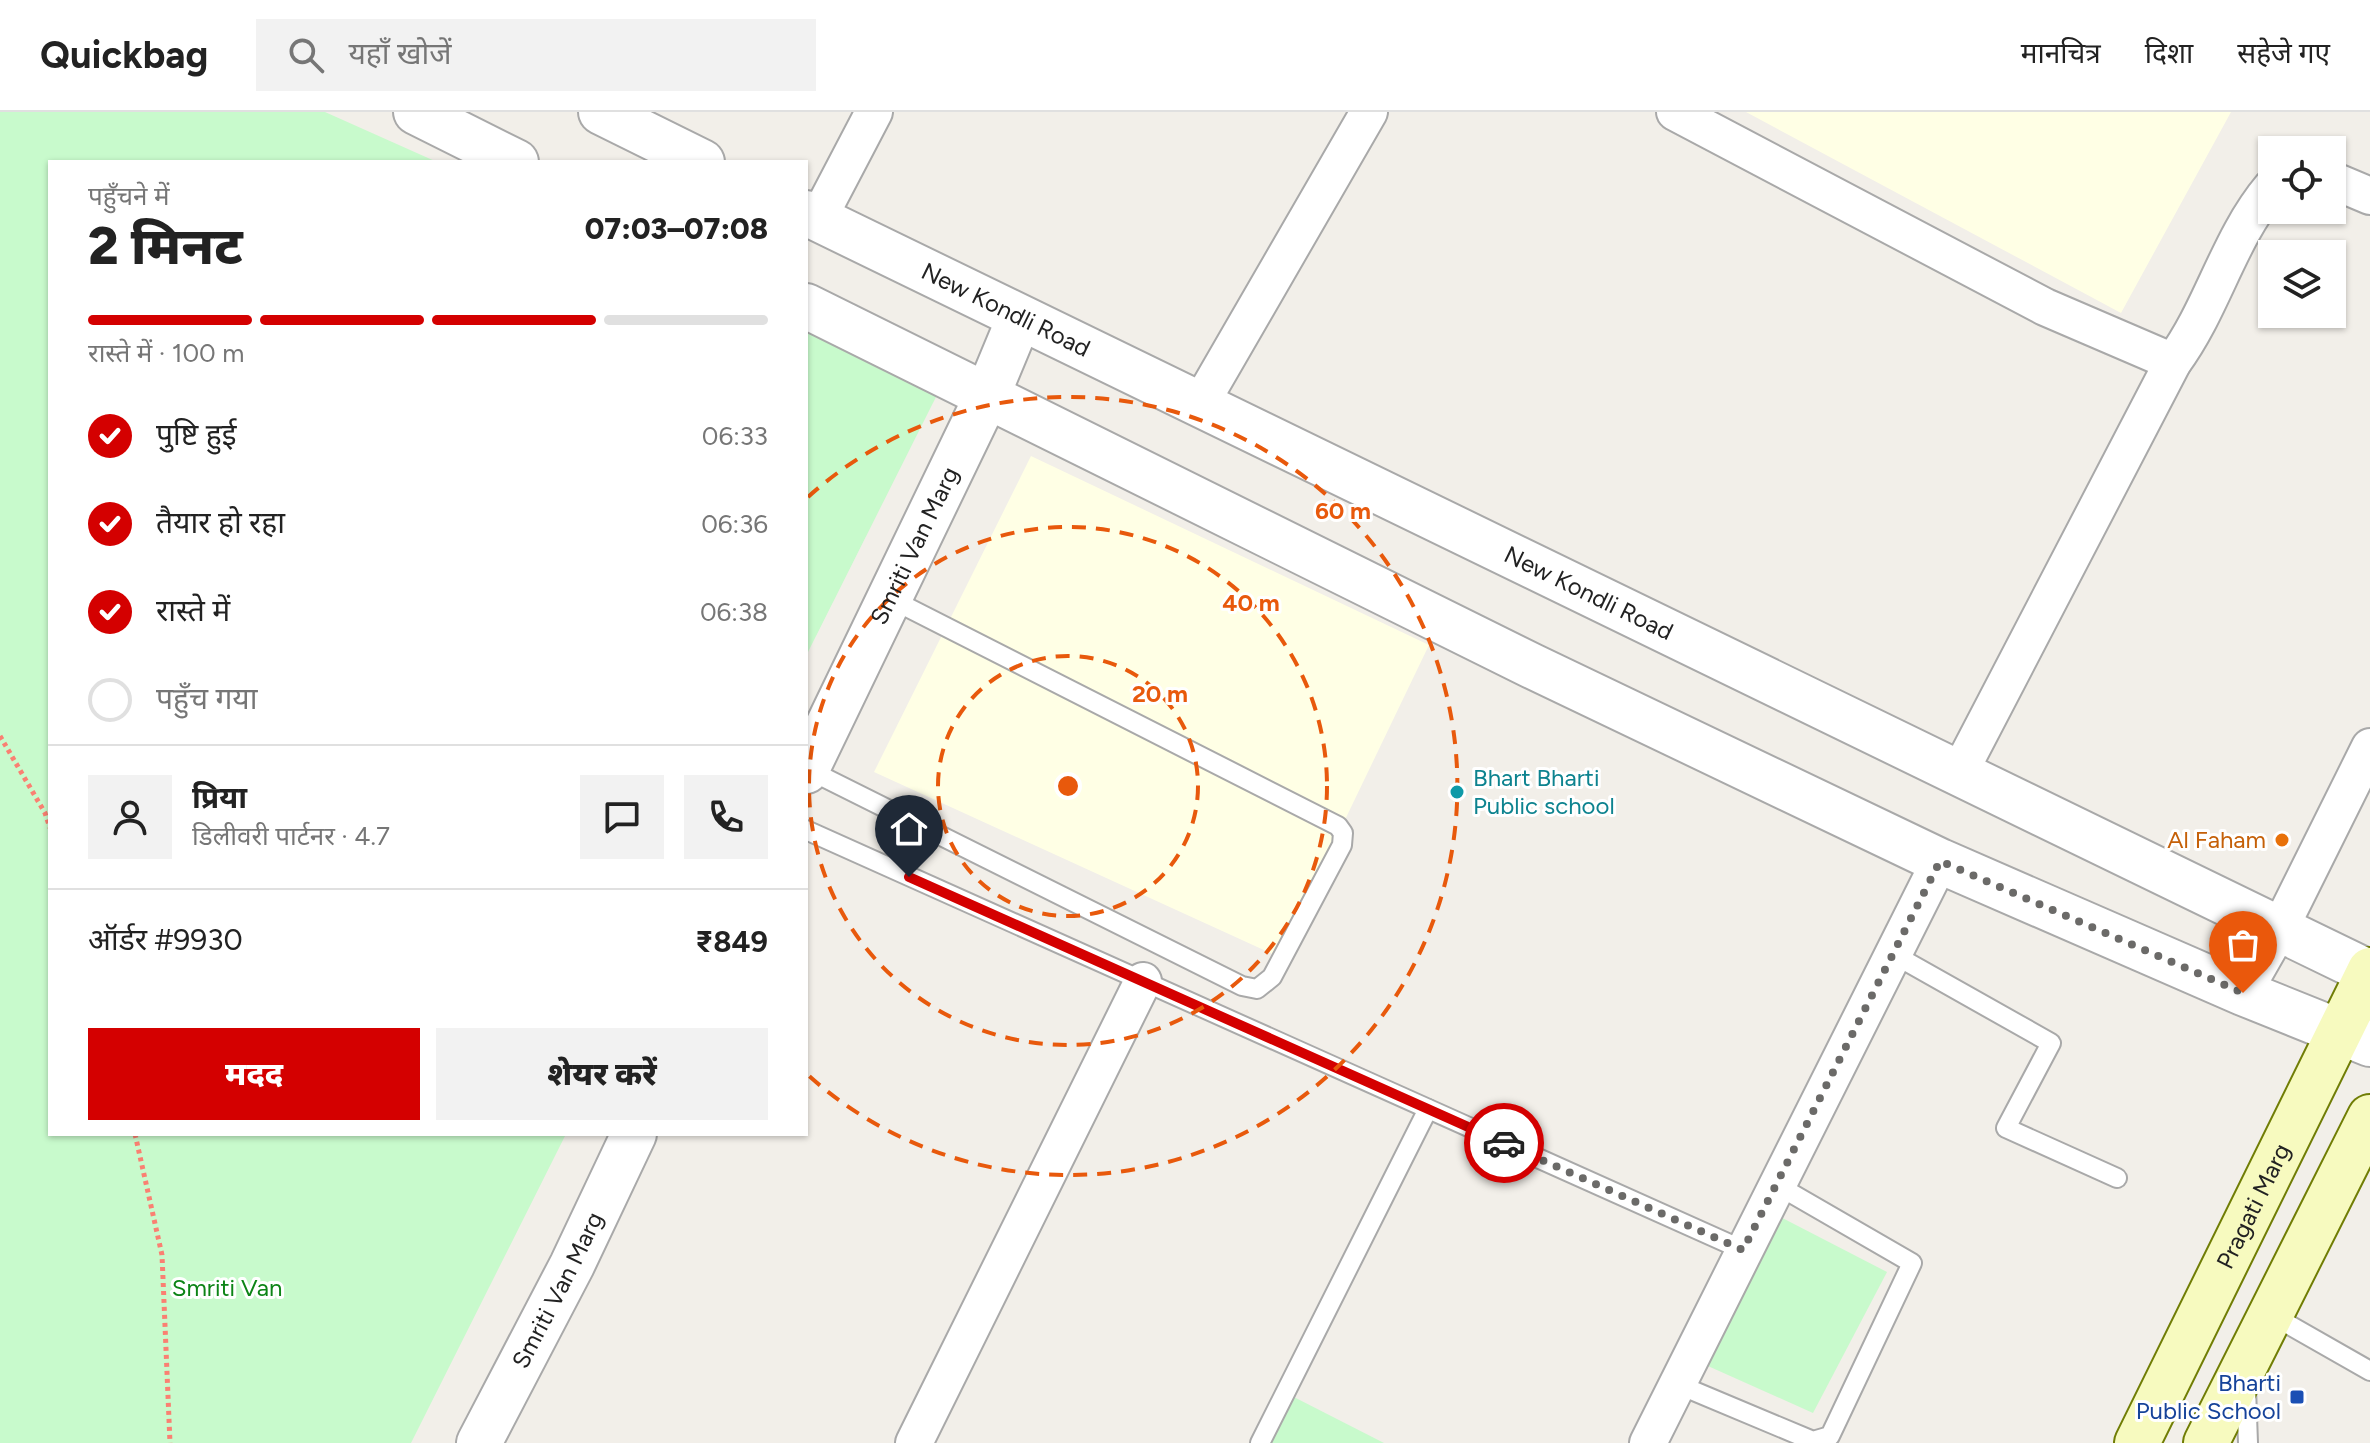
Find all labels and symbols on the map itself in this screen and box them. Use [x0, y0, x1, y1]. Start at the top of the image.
street label: New Kondli Road [917, 256, 1095, 363]
street label: Smriti Van Marg [864, 462, 965, 629]
text: 60 m [1315, 496, 1371, 525]
street label: New Kondli Road [1500, 540, 1678, 646]
text: 40 m [1222, 588, 1280, 617]
text: 20 m [1132, 679, 1188, 708]
place label: Bhart Bharti Public school [1473, 763, 1615, 820]
centre of rings [1054, 772, 1082, 800]
marker: Bhart Bharti Public school [1448, 783, 1466, 801]
pin [875, 795, 943, 877]
place label: Al Faham [2167, 825, 2266, 854]
marker: Al Faham [2273, 831, 2291, 849]
pin [2209, 911, 2277, 993]
courier [1464, 1103, 1544, 1183]
street label: Pragati Marg [2210, 1139, 2296, 1273]
street label: Smriti Van Marg [506, 1207, 609, 1373]
park label: Smriti Van [172, 1273, 282, 1302]
place label: Bharti Public School [2136, 1368, 2281, 1425]
marker: Bharti Public School [2288, 1388, 2306, 1406]

